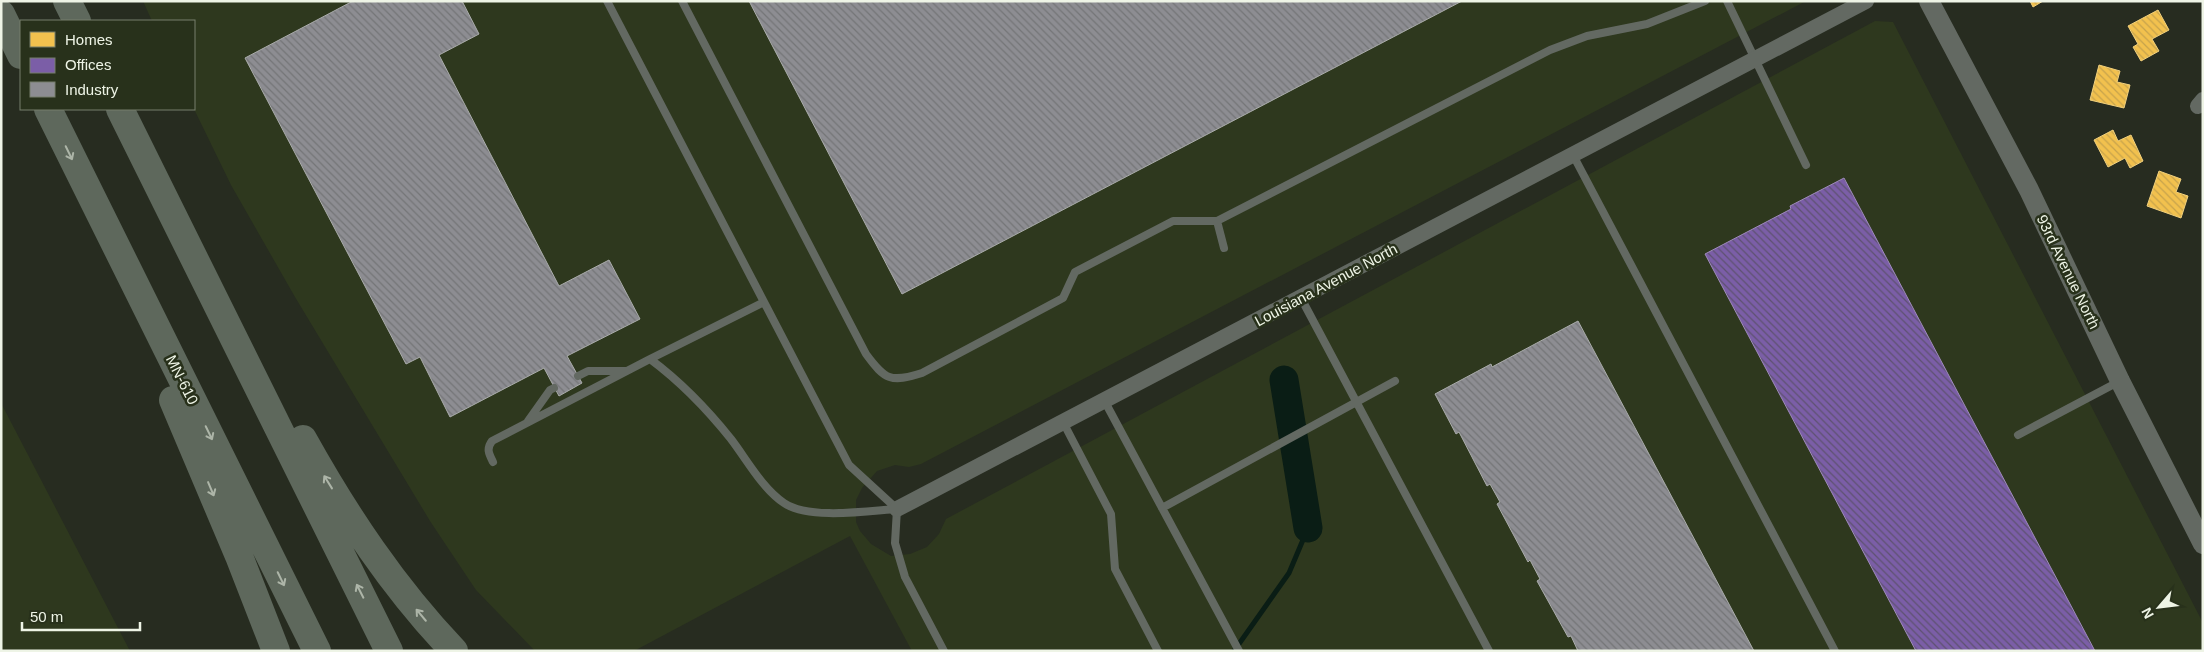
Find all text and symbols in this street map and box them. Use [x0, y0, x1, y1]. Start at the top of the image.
legend [20, 20, 195, 110]
text: Homes [65, 31, 113, 48]
text: Offices [65, 56, 111, 73]
text: Industry [65, 81, 119, 98]
one-way arrow [64, 145, 74, 160]
street label: 93rd Avenue North [2033, 212, 2103, 332]
street label: Louisiana Avenue North [1252, 240, 1400, 329]
street label: MN-610 [163, 352, 202, 407]
one-way arrow [205, 425, 214, 440]
one-way arrow [323, 476, 333, 490]
one-way arrow [207, 481, 217, 496]
one-way arrow [276, 571, 286, 586]
north arrow [2134, 582, 2184, 632]
one-way arrow [355, 584, 365, 599]
scale bar [22, 600, 140, 632]
text: N [2138, 605, 2157, 621]
text: 50 m [30, 608, 63, 625]
one-way arrow [416, 609, 427, 622]

